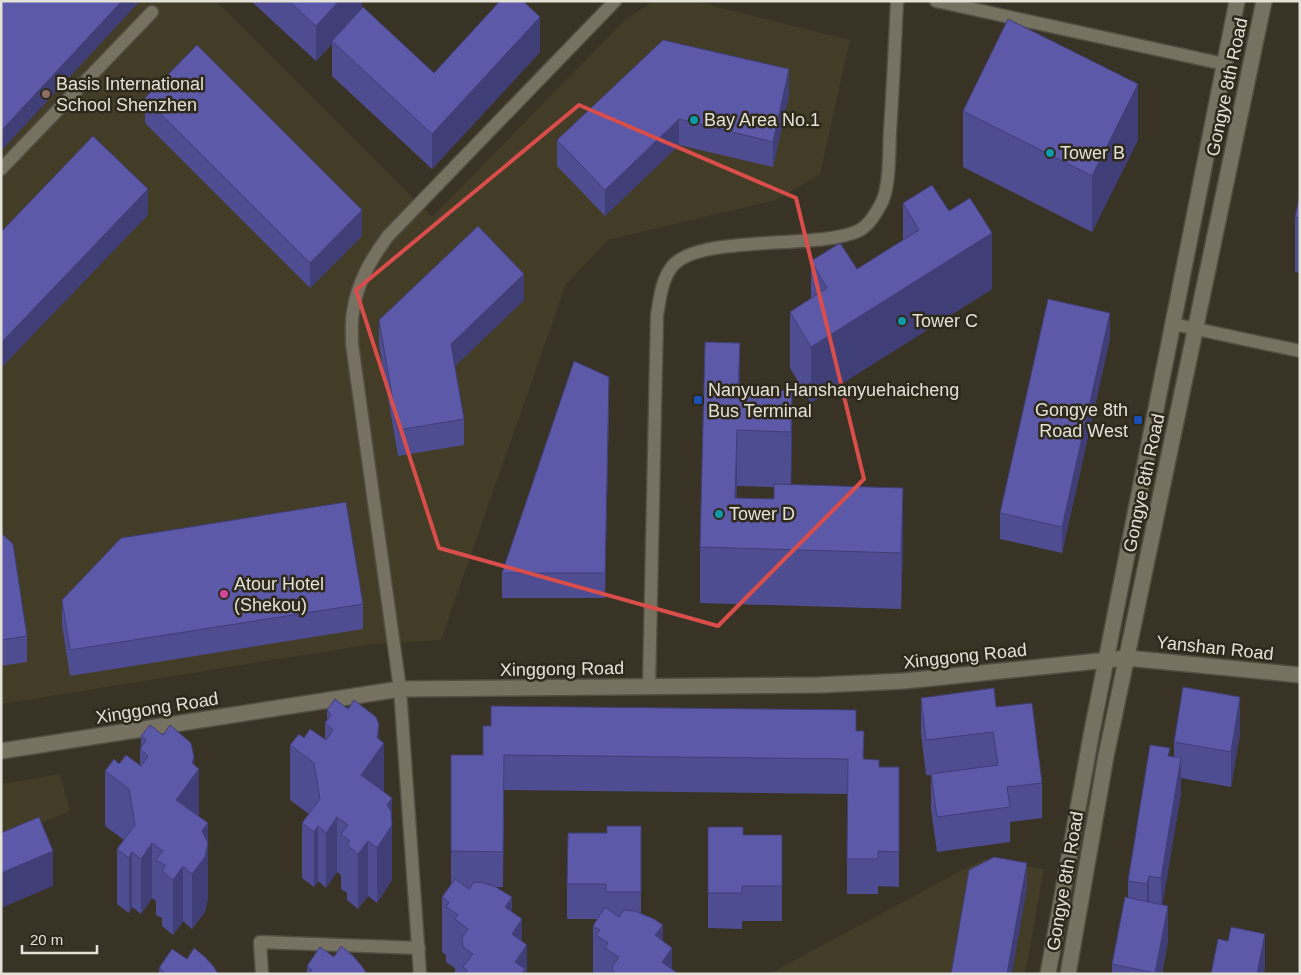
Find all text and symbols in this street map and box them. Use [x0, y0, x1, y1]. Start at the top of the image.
street label: Gongye 8th Road [1203, 16, 1251, 158]
place label: Basis International School Shenzhen [56, 74, 204, 115]
marker: Basis International School Shenzhen [40, 88, 52, 100]
place label: Bay Area No.1 [704, 110, 820, 130]
marker: Bay Area No.1 [688, 114, 700, 126]
place label: Tower B [1060, 143, 1125, 163]
marker: Tower B [1044, 147, 1056, 159]
place label: Tower C [912, 311, 978, 331]
marker: Tower C [896, 315, 908, 327]
place label: Nanyuan Hanshanyuehaicheng Bus Terminal [708, 380, 959, 421]
marker: Nanyuan Hanshanyuehaicheng Bus Terminal [692, 394, 704, 406]
place label: Gongye 8th Road West [1035, 400, 1128, 441]
street label: Gongye 8th Road [1120, 412, 1168, 554]
marker: Gongye 8th Road West [1132, 414, 1144, 426]
place label: Tower D [729, 504, 795, 524]
marker: Tower D [713, 508, 725, 520]
place label: Atour Hotel (Shekou) [234, 574, 324, 615]
marker: Atour Hotel (Shekou) [218, 588, 230, 600]
street label: Yanshan Road [1155, 632, 1275, 664]
street label: Xinggong Road [902, 640, 1028, 672]
street label: Xinggong Road [500, 658, 624, 680]
street label: Xinggong Road [94, 688, 220, 728]
street label: Gongye 8th Road [1043, 810, 1087, 952]
scale bar [22, 922, 98, 954]
text: 20 m [30, 931, 63, 948]

